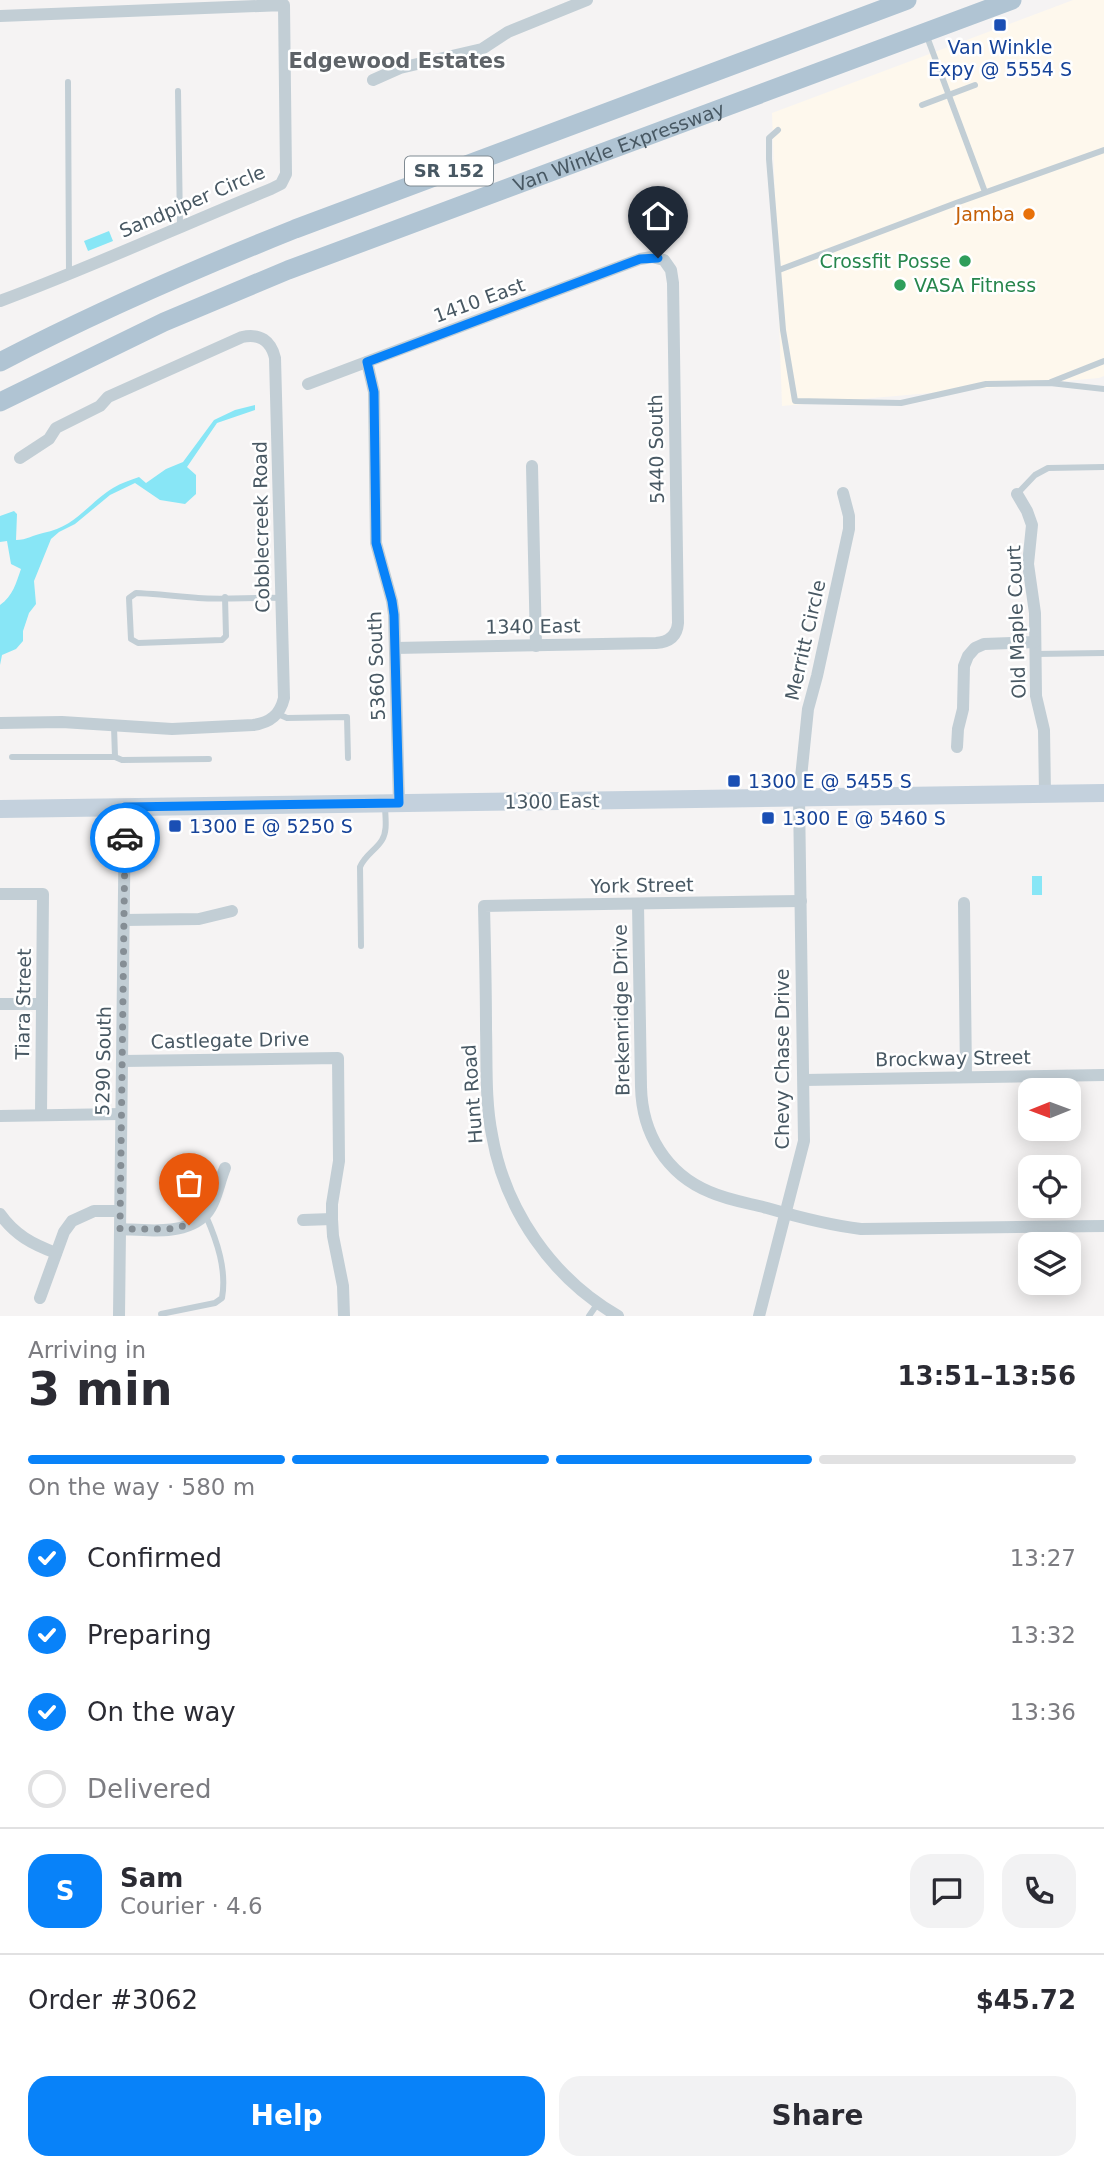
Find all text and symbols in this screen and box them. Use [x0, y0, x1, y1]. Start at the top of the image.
marker: Van Winkle Expy @ 5554 S [992, 17, 1008, 33]
place label: Van Winkle Expy @ 5554 S [928, 36, 1072, 80]
district label: Edgewood Estates [288, 49, 506, 73]
street label: Van Winkle Expressway [510, 97, 727, 196]
road number: SR 152 [405, 156, 493, 186]
street label: Sandpiper Circle [116, 160, 268, 242]
pin [628, 186, 688, 258]
icon: home [639, 197, 677, 235]
place label: Jamba [955, 203, 1015, 225]
marker: Jamba [1021, 206, 1037, 222]
place label: Crossfit Posse [820, 250, 951, 272]
marker: Crossfit Posse [957, 253, 973, 269]
street label: 1410 East [430, 273, 528, 327]
place label: VASA Fitness [914, 274, 1036, 296]
marker: VASA Fitness [892, 277, 908, 293]
street label: 5440 South [644, 394, 668, 504]
street label: Cobblecreek Road [249, 441, 273, 613]
street label: Old Maple Court [1002, 545, 1030, 699]
street label: Merritt Circle [780, 578, 830, 702]
street label: 5360 South [363, 611, 389, 721]
street label: 1340 East [485, 614, 581, 638]
place label: 1300 E @ 5455 S [748, 770, 912, 792]
marker: 1300 E @ 5455 S [726, 773, 742, 789]
street label: 1300 East [504, 789, 600, 813]
courier [90, 803, 160, 873]
place label: 1300 E @ 5460 S [782, 807, 946, 829]
marker: 1300 E @ 5460 S [760, 810, 776, 826]
place label: 1300 E @ 5250 S [189, 815, 353, 837]
marker: 1300 E @ 5250 S [167, 818, 183, 834]
icon: car [106, 819, 144, 857]
street label: York Street [589, 873, 694, 897]
street label: Brekenridge Drive [609, 924, 633, 1096]
street label: Tiara Street [11, 948, 35, 1061]
street label: Chevy Chase Drive [771, 969, 793, 1149]
street label: 5290 South [91, 1006, 115, 1116]
street label: Castlegate Drive [150, 1028, 310, 1052]
street label: Hunt Road [458, 1044, 486, 1144]
street label: Brockway Street [875, 1046, 1031, 1070]
north arrow [1018, 1078, 1082, 1141]
map controls [1018, 1078, 1081, 1295]
pin [159, 1153, 219, 1225]
button: locate [1018, 1155, 1081, 1218]
icon: bag [170, 1164, 208, 1202]
button: layers [1018, 1232, 1081, 1295]
text: Arriving in [28, 1337, 146, 1363]
text: 13:51–13:56 [897, 1361, 1076, 1391]
text: 3 min [28, 1362, 172, 1416]
text: On the way · 580 m [28, 1474, 255, 1500]
icon: check [28, 1539, 66, 1577]
text: Confirmed [87, 1543, 222, 1573]
text: 13:27 [1010, 1545, 1076, 1571]
icon: check [28, 1616, 66, 1654]
text: Preparing [87, 1620, 212, 1650]
text: 13:32 [1010, 1622, 1076, 1648]
icon: check [28, 1693, 66, 1731]
text: On the way [87, 1697, 236, 1727]
text: 13:36 [1010, 1699, 1076, 1725]
text: Delivered [87, 1774, 211, 1804]
button: chat [910, 1854, 984, 1928]
button: phone [1002, 1854, 1076, 1928]
text: Sam [120, 1863, 183, 1893]
text: S [56, 1876, 74, 1906]
text: Courier · 4.6 [120, 1893, 263, 1919]
text: Order #3062 [28, 1985, 198, 2015]
text: $45.72 [976, 1985, 1076, 2015]
button: Help [28, 2076, 545, 2156]
button: Share [559, 2076, 1076, 2156]

